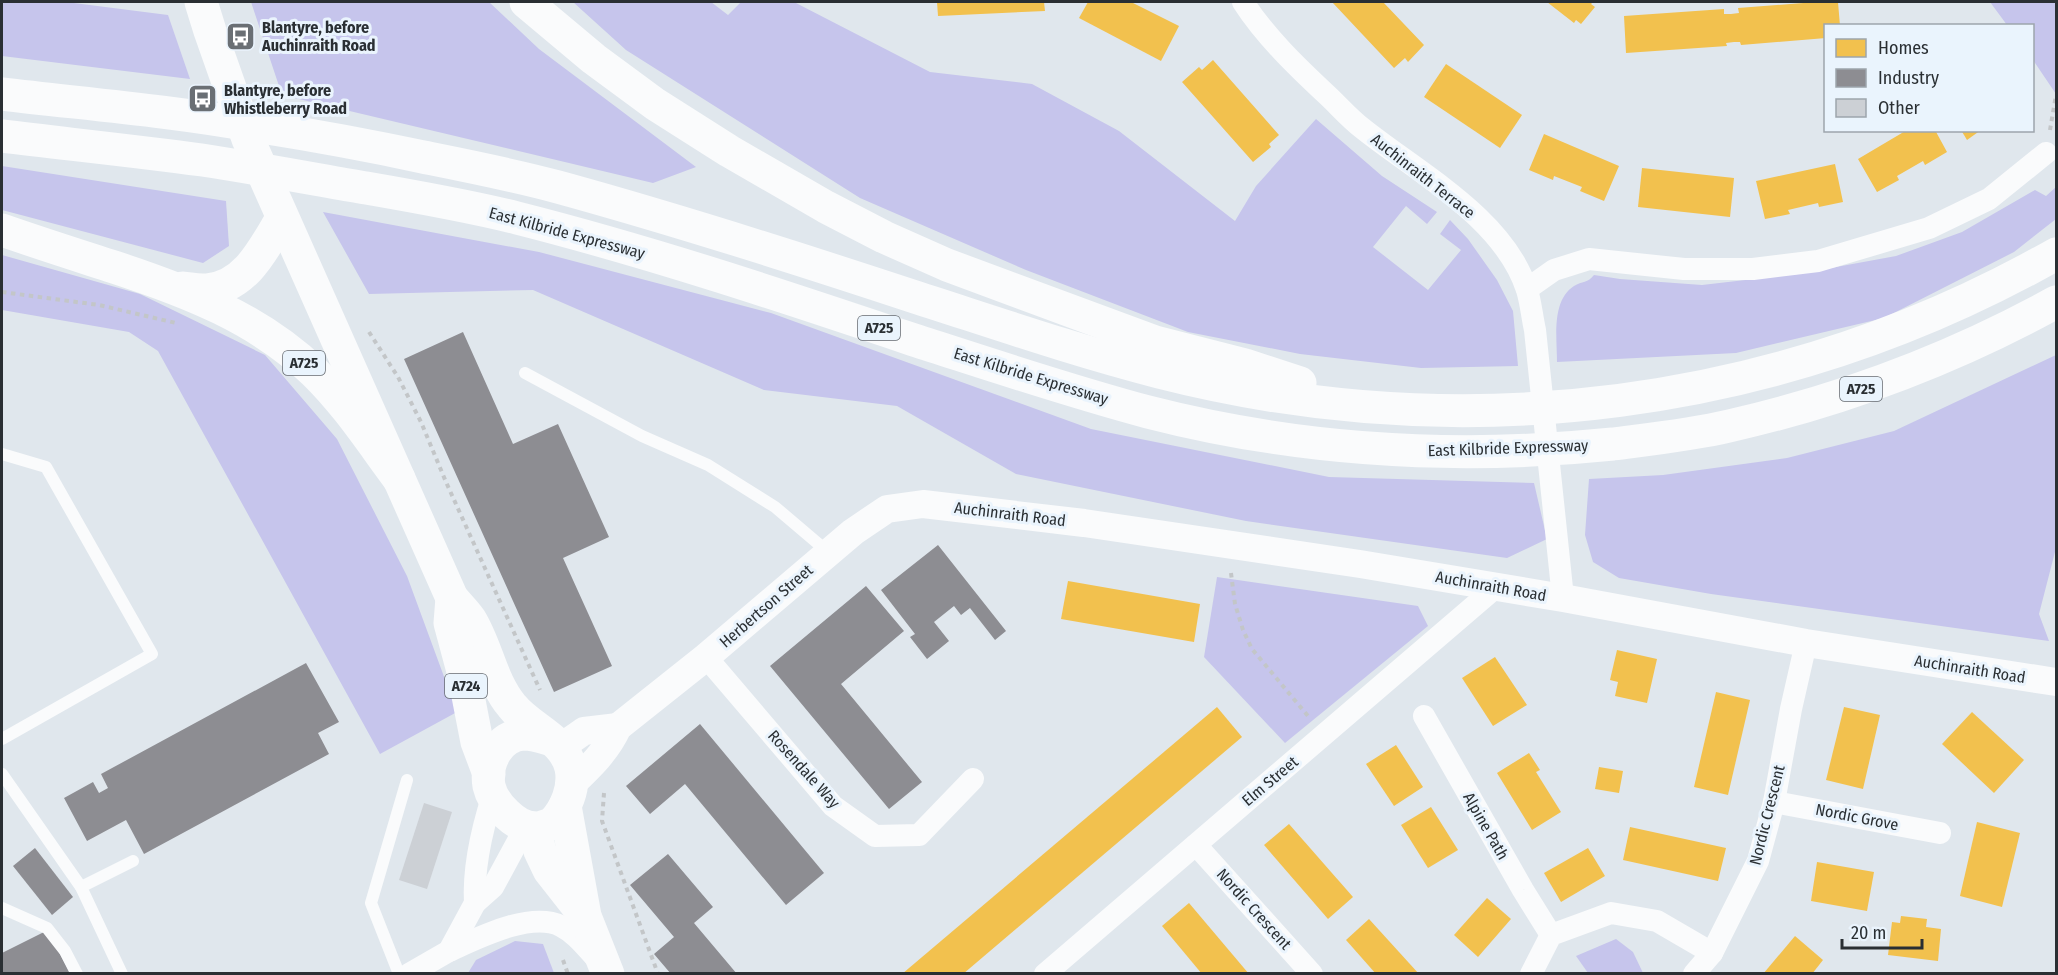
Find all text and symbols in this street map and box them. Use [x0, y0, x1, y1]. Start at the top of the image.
place label: Blantyre, before Auchinraith Road [261, 18, 376, 55]
bus stop icon: Blantyre, before Auchinraith Road [225, 20, 257, 52]
legend [1824, 24, 2034, 132]
text: Homes [1878, 37, 1929, 59]
text: Industry [1878, 67, 1939, 89]
place label: Blantyre, before Whistleberry Road [224, 81, 347, 118]
bus stop icon: Blantyre, before Whistleberry Road [187, 83, 219, 115]
text: Other [1878, 97, 1921, 119]
street label: Auchinraith Terrace [1367, 130, 1479, 222]
street label: East Kilbride Expressway [487, 203, 648, 263]
road number: A725 [858, 316, 900, 340]
street label: East Kilbride Expressway [952, 343, 1111, 409]
road number: A725 [283, 351, 325, 375]
road number: A725 [1840, 377, 1882, 401]
street label: East Kilbride Expressway [1428, 436, 1589, 460]
street label: Auchinraith Road [953, 498, 1067, 530]
street label: Herbertson Street [716, 560, 817, 652]
street label: Auchinraith Road [1434, 567, 1548, 605]
street label: Auchinraith Road [1913, 651, 2027, 687]
road number: A724 [445, 674, 487, 698]
street label: Rosendale Way [764, 726, 845, 813]
street label: Elm Street [1238, 752, 1302, 810]
street label: Nordic Crescent [1745, 762, 1789, 867]
street label: Alpine Path [1459, 789, 1513, 863]
street label: Nordic Grove [1814, 800, 1900, 834]
street label: Nordic Crescent [1213, 865, 1296, 954]
scale bar [1842, 912, 1922, 950]
text: 20 m [1851, 922, 1886, 944]

